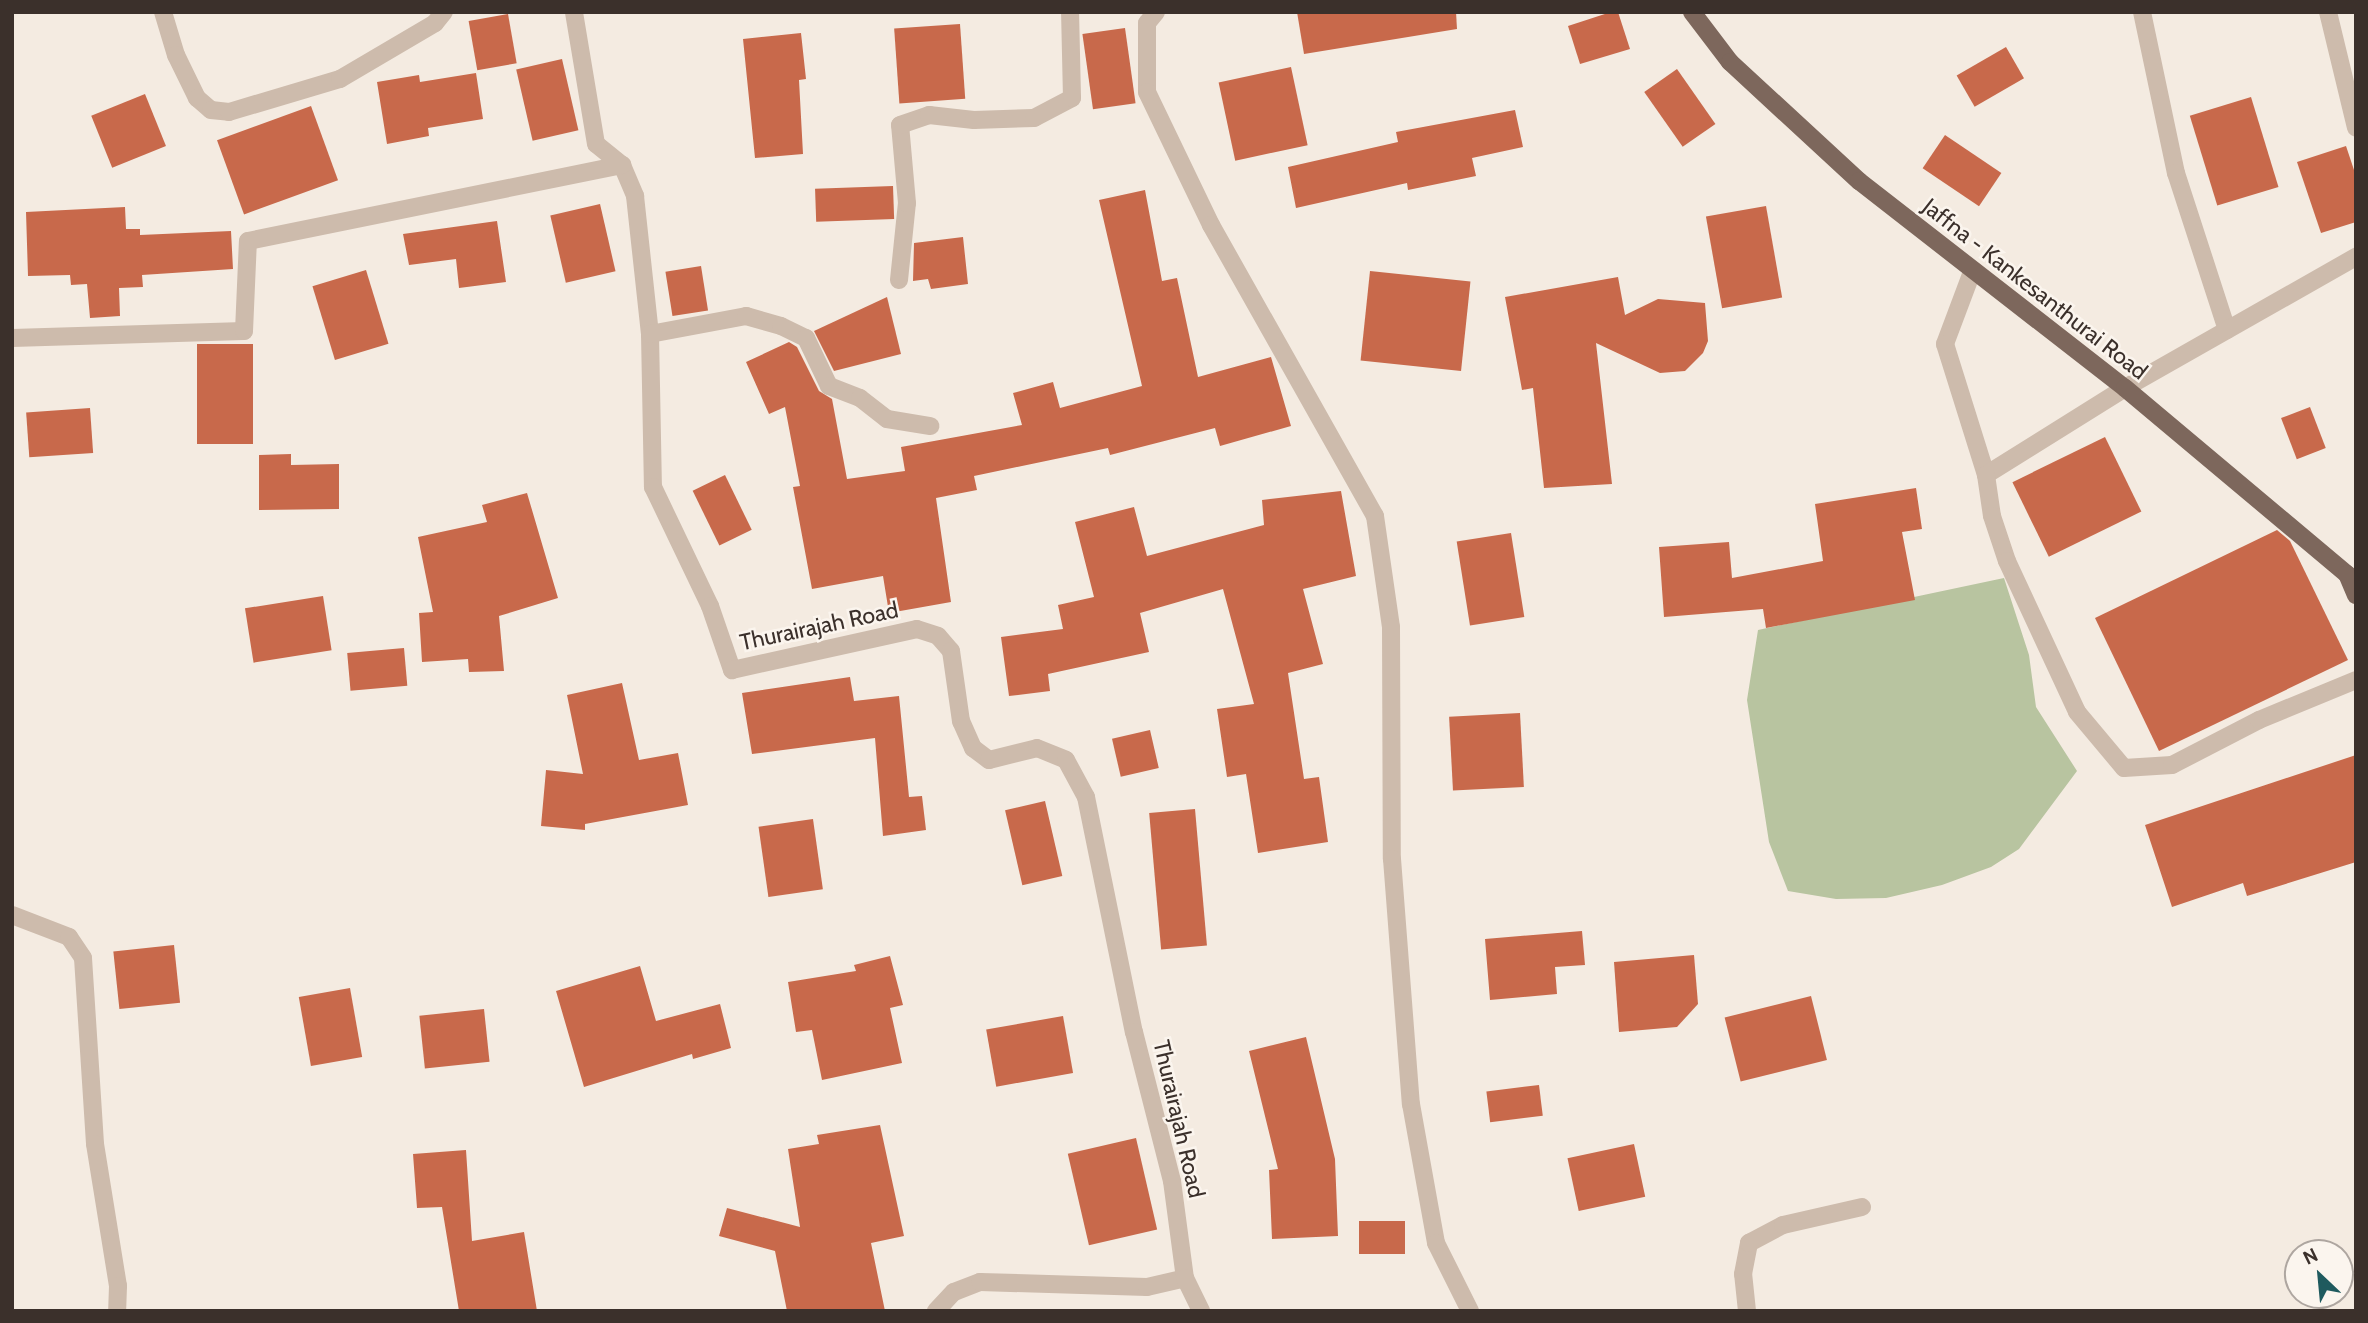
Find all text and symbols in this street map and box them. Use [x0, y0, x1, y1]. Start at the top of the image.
street label: Jaffna - Kankesanthurai Road [1917, 193, 2153, 385]
street label: Thurairajah Road [737, 596, 901, 656]
street label: Thurairajah Road [1147, 1037, 1211, 1201]
north arrow [2284, 1239, 2354, 1309]
text: N [2299, 1243, 2322, 1270]

